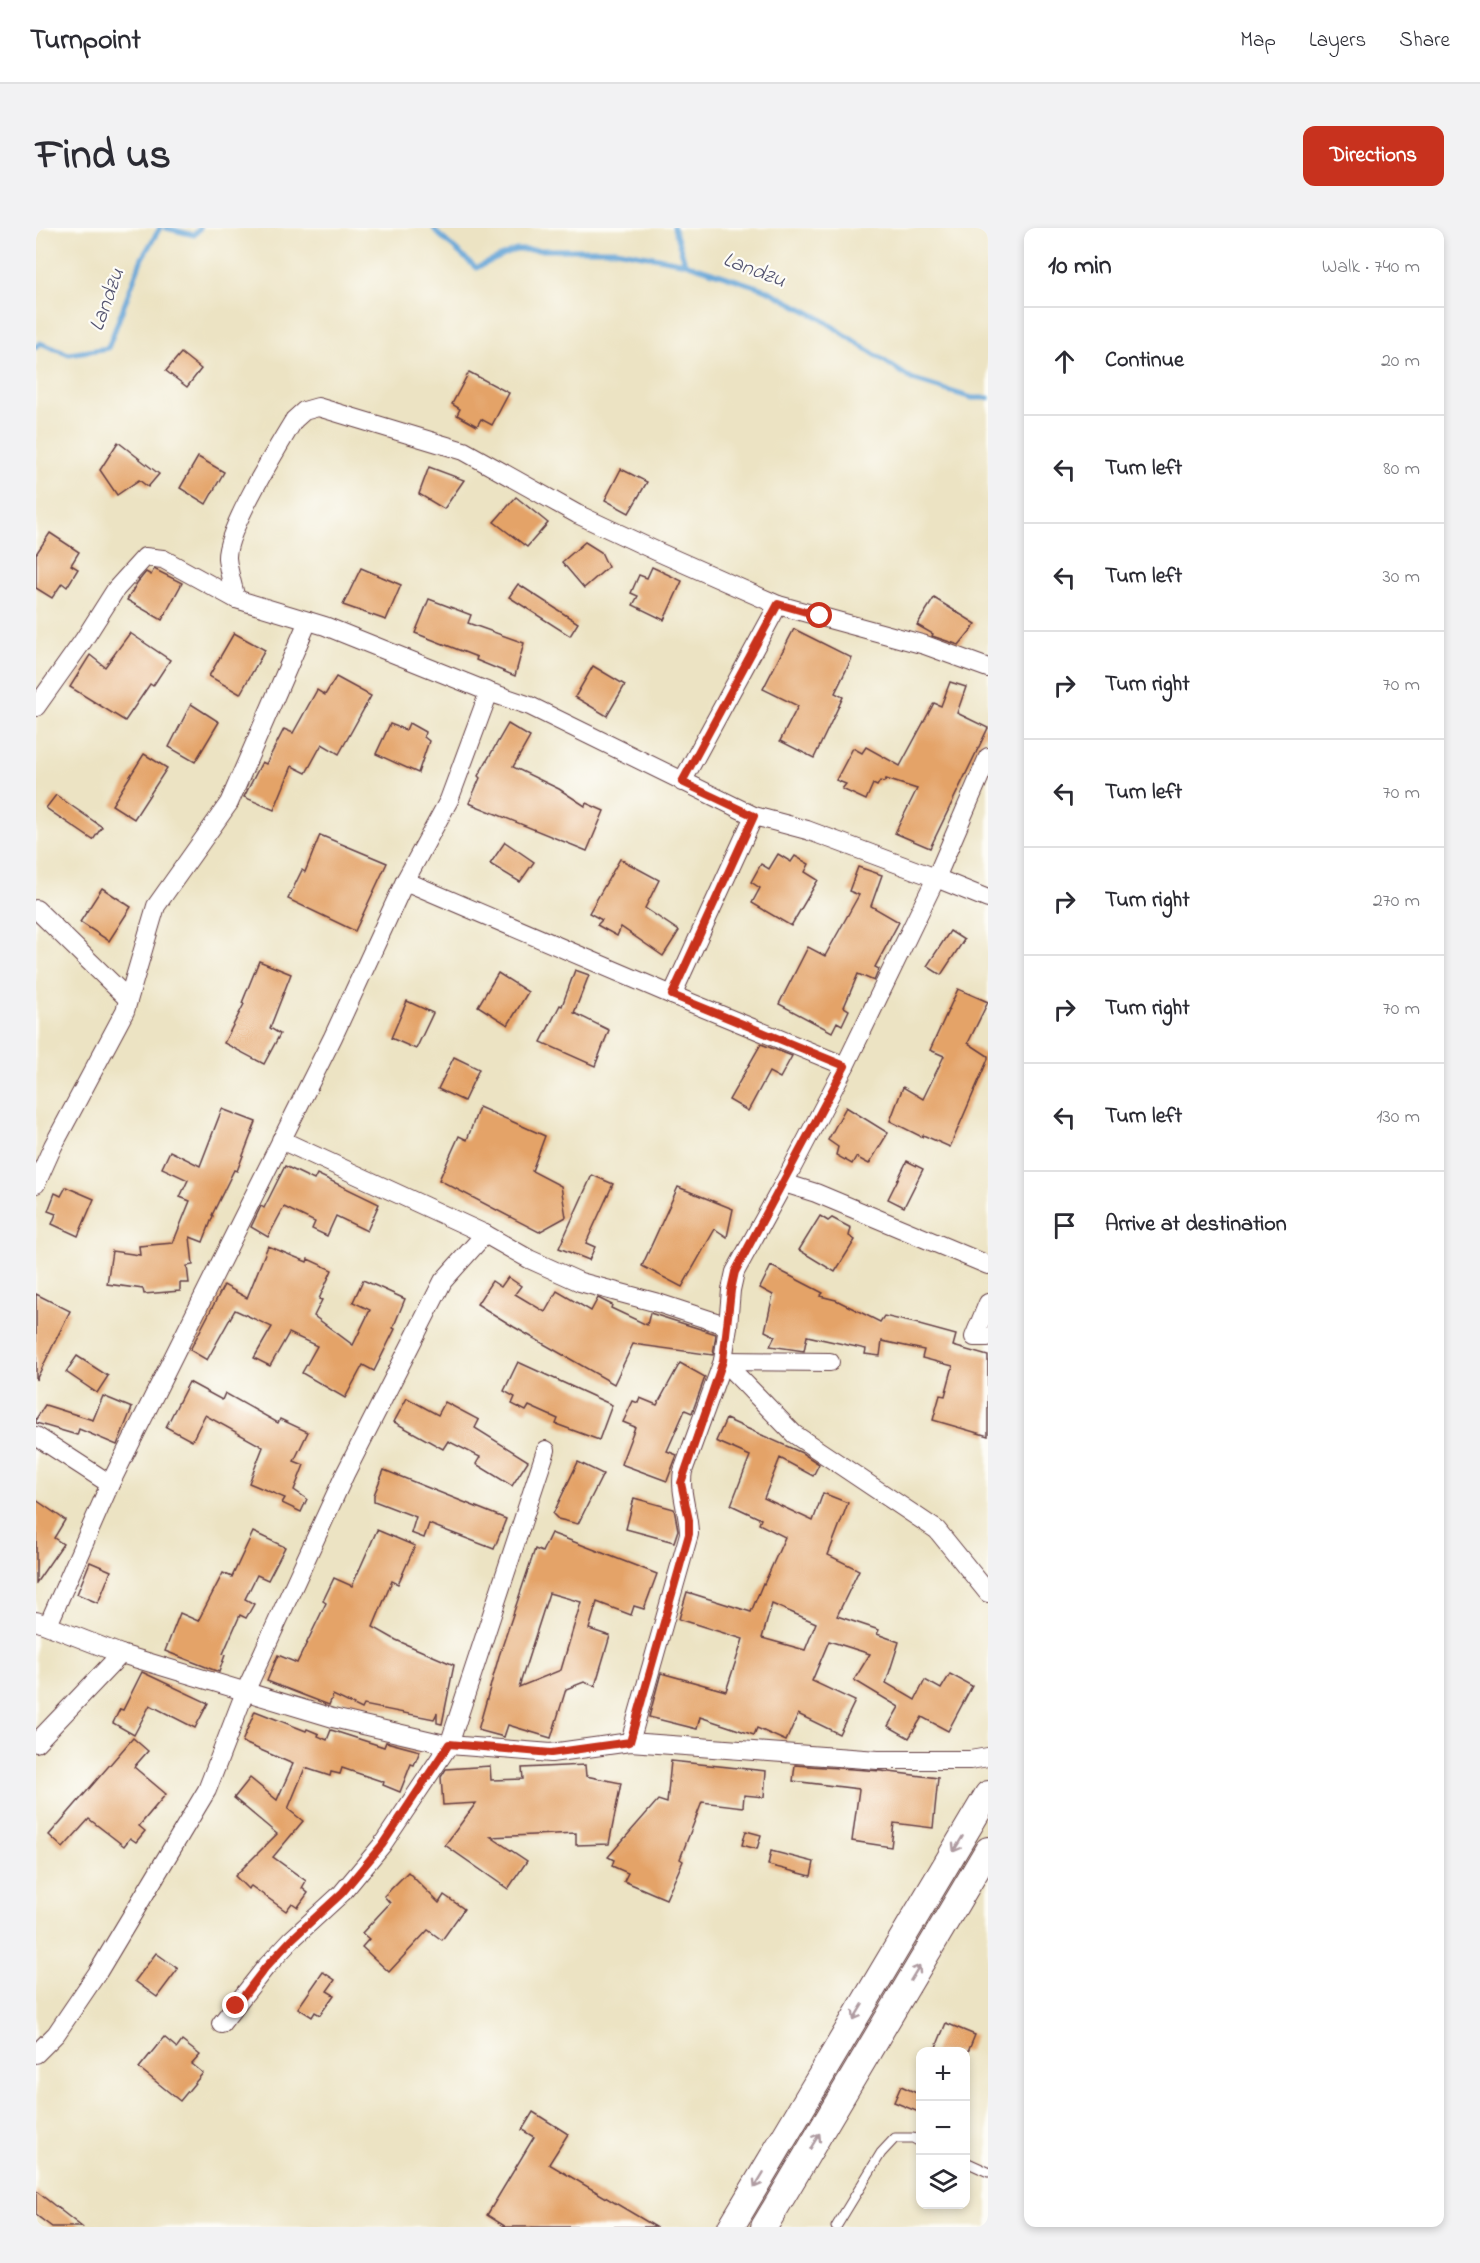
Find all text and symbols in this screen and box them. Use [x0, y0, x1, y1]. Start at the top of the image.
text: Turnpoint [30, 21, 141, 62]
text: Map [1240, 26, 1276, 56]
text: Layers [1309, 26, 1366, 56]
text: Share [1399, 26, 1450, 56]
text: Find us [36, 126, 171, 187]
button: Directions [1303, 126, 1444, 186]
water label: Landzu [718, 244, 791, 298]
text: 10 min [1048, 248, 1112, 286]
text: Walk · 740 m [1322, 253, 1420, 282]
water label: Landzu [82, 264, 134, 336]
icon: ahead [1048, 345, 1081, 378]
text: Continue [1105, 345, 1184, 377]
text: 20 m [1381, 347, 1420, 376]
icon: left [1048, 453, 1081, 486]
text: Turn left [1105, 453, 1182, 485]
text: 80 m [1383, 455, 1420, 484]
icon: left [1048, 561, 1081, 594]
text: Turn left [1105, 561, 1182, 593]
text: 30 m [1383, 563, 1420, 592]
route start [806, 602, 832, 628]
icon: right [1048, 669, 1081, 702]
text: Turn right [1105, 669, 1190, 701]
text: 70 m [1383, 671, 1420, 700]
icon: left [1048, 777, 1081, 810]
text: Turn left [1105, 777, 1182, 809]
text: 70 m [1383, 779, 1420, 808]
icon: right [1048, 885, 1081, 918]
text: Turn right [1105, 885, 1190, 917]
text: 270 m [1373, 887, 1420, 916]
icon: right [1048, 993, 1081, 1026]
text: Turn right [1105, 993, 1190, 1025]
text: 70 m [1383, 995, 1420, 1024]
icon: left [1048, 1101, 1081, 1134]
text: Turn left [1105, 1101, 1182, 1133]
text: 130 m [1376, 1103, 1420, 1132]
icon: arrive [1048, 1209, 1081, 1242]
text: Arrive at destination [1105, 1209, 1287, 1241]
one-way arrow [952, 1835, 964, 1852]
one-way arrow [909, 1965, 921, 1982]
route end [222, 1992, 248, 2018]
one-way arrow [852, 2003, 864, 2020]
map controls [916, 2047, 970, 2209]
button: + [916, 2047, 970, 2101]
button: − [916, 2101, 970, 2155]
one-way arrow [809, 2133, 821, 2150]
button: layers [916, 2155, 970, 2209]
one-way arrow [753, 2171, 765, 2188]

